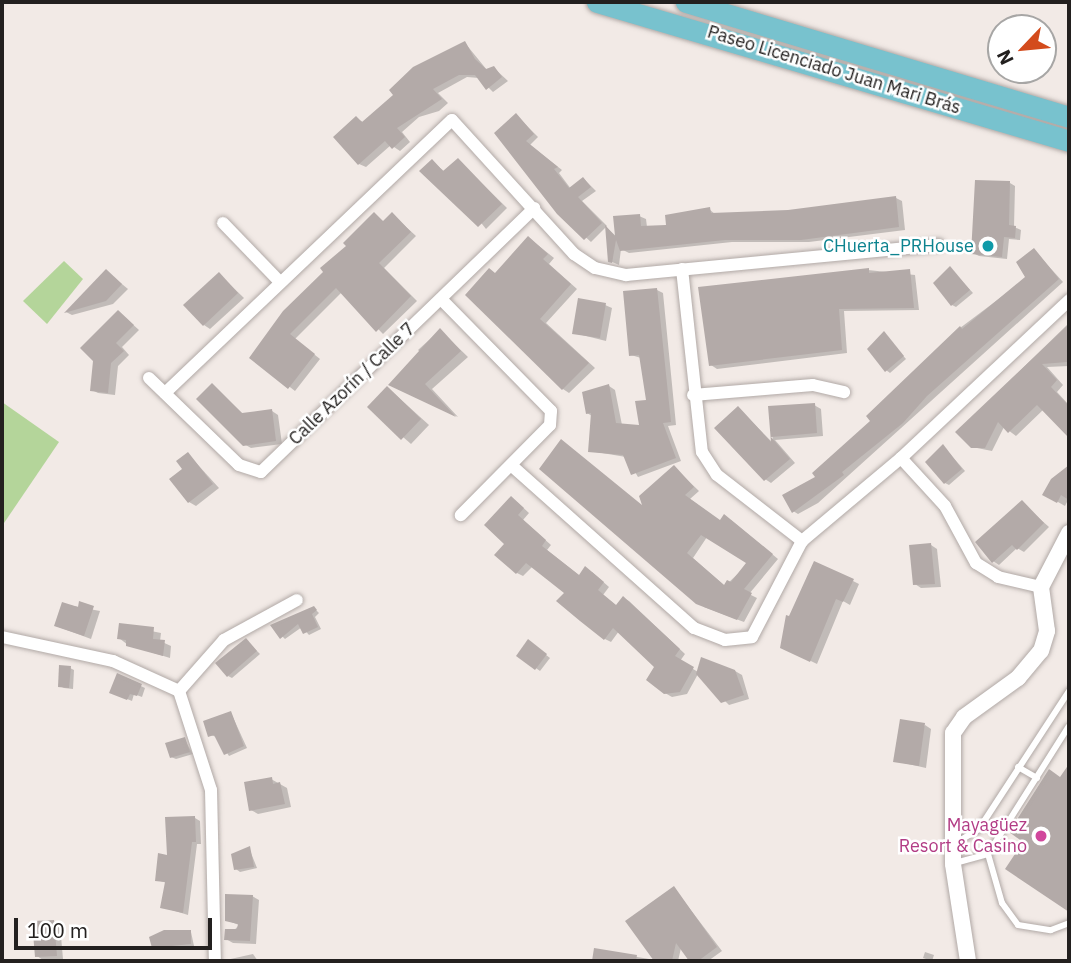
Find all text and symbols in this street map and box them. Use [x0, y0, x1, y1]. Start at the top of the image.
north arrow [987, 14, 1057, 84]
street label: Paseo Licenciado Juan Mari Brás [705, 21, 963, 119]
text: N [991, 46, 1019, 69]
place label: CHuerta_PRHouse [823, 235, 974, 257]
marker: CHuerta_PRHouse [980, 238, 996, 254]
street label: Calle Azorín / Calle 7 [285, 318, 419, 450]
place label: Mayagüez Resort & Casino [899, 815, 1027, 858]
marker: Mayagüez Resort & Casino [1033, 828, 1049, 844]
scale bar [18, 904, 215, 948]
text: 100 m [27, 916, 88, 944]

